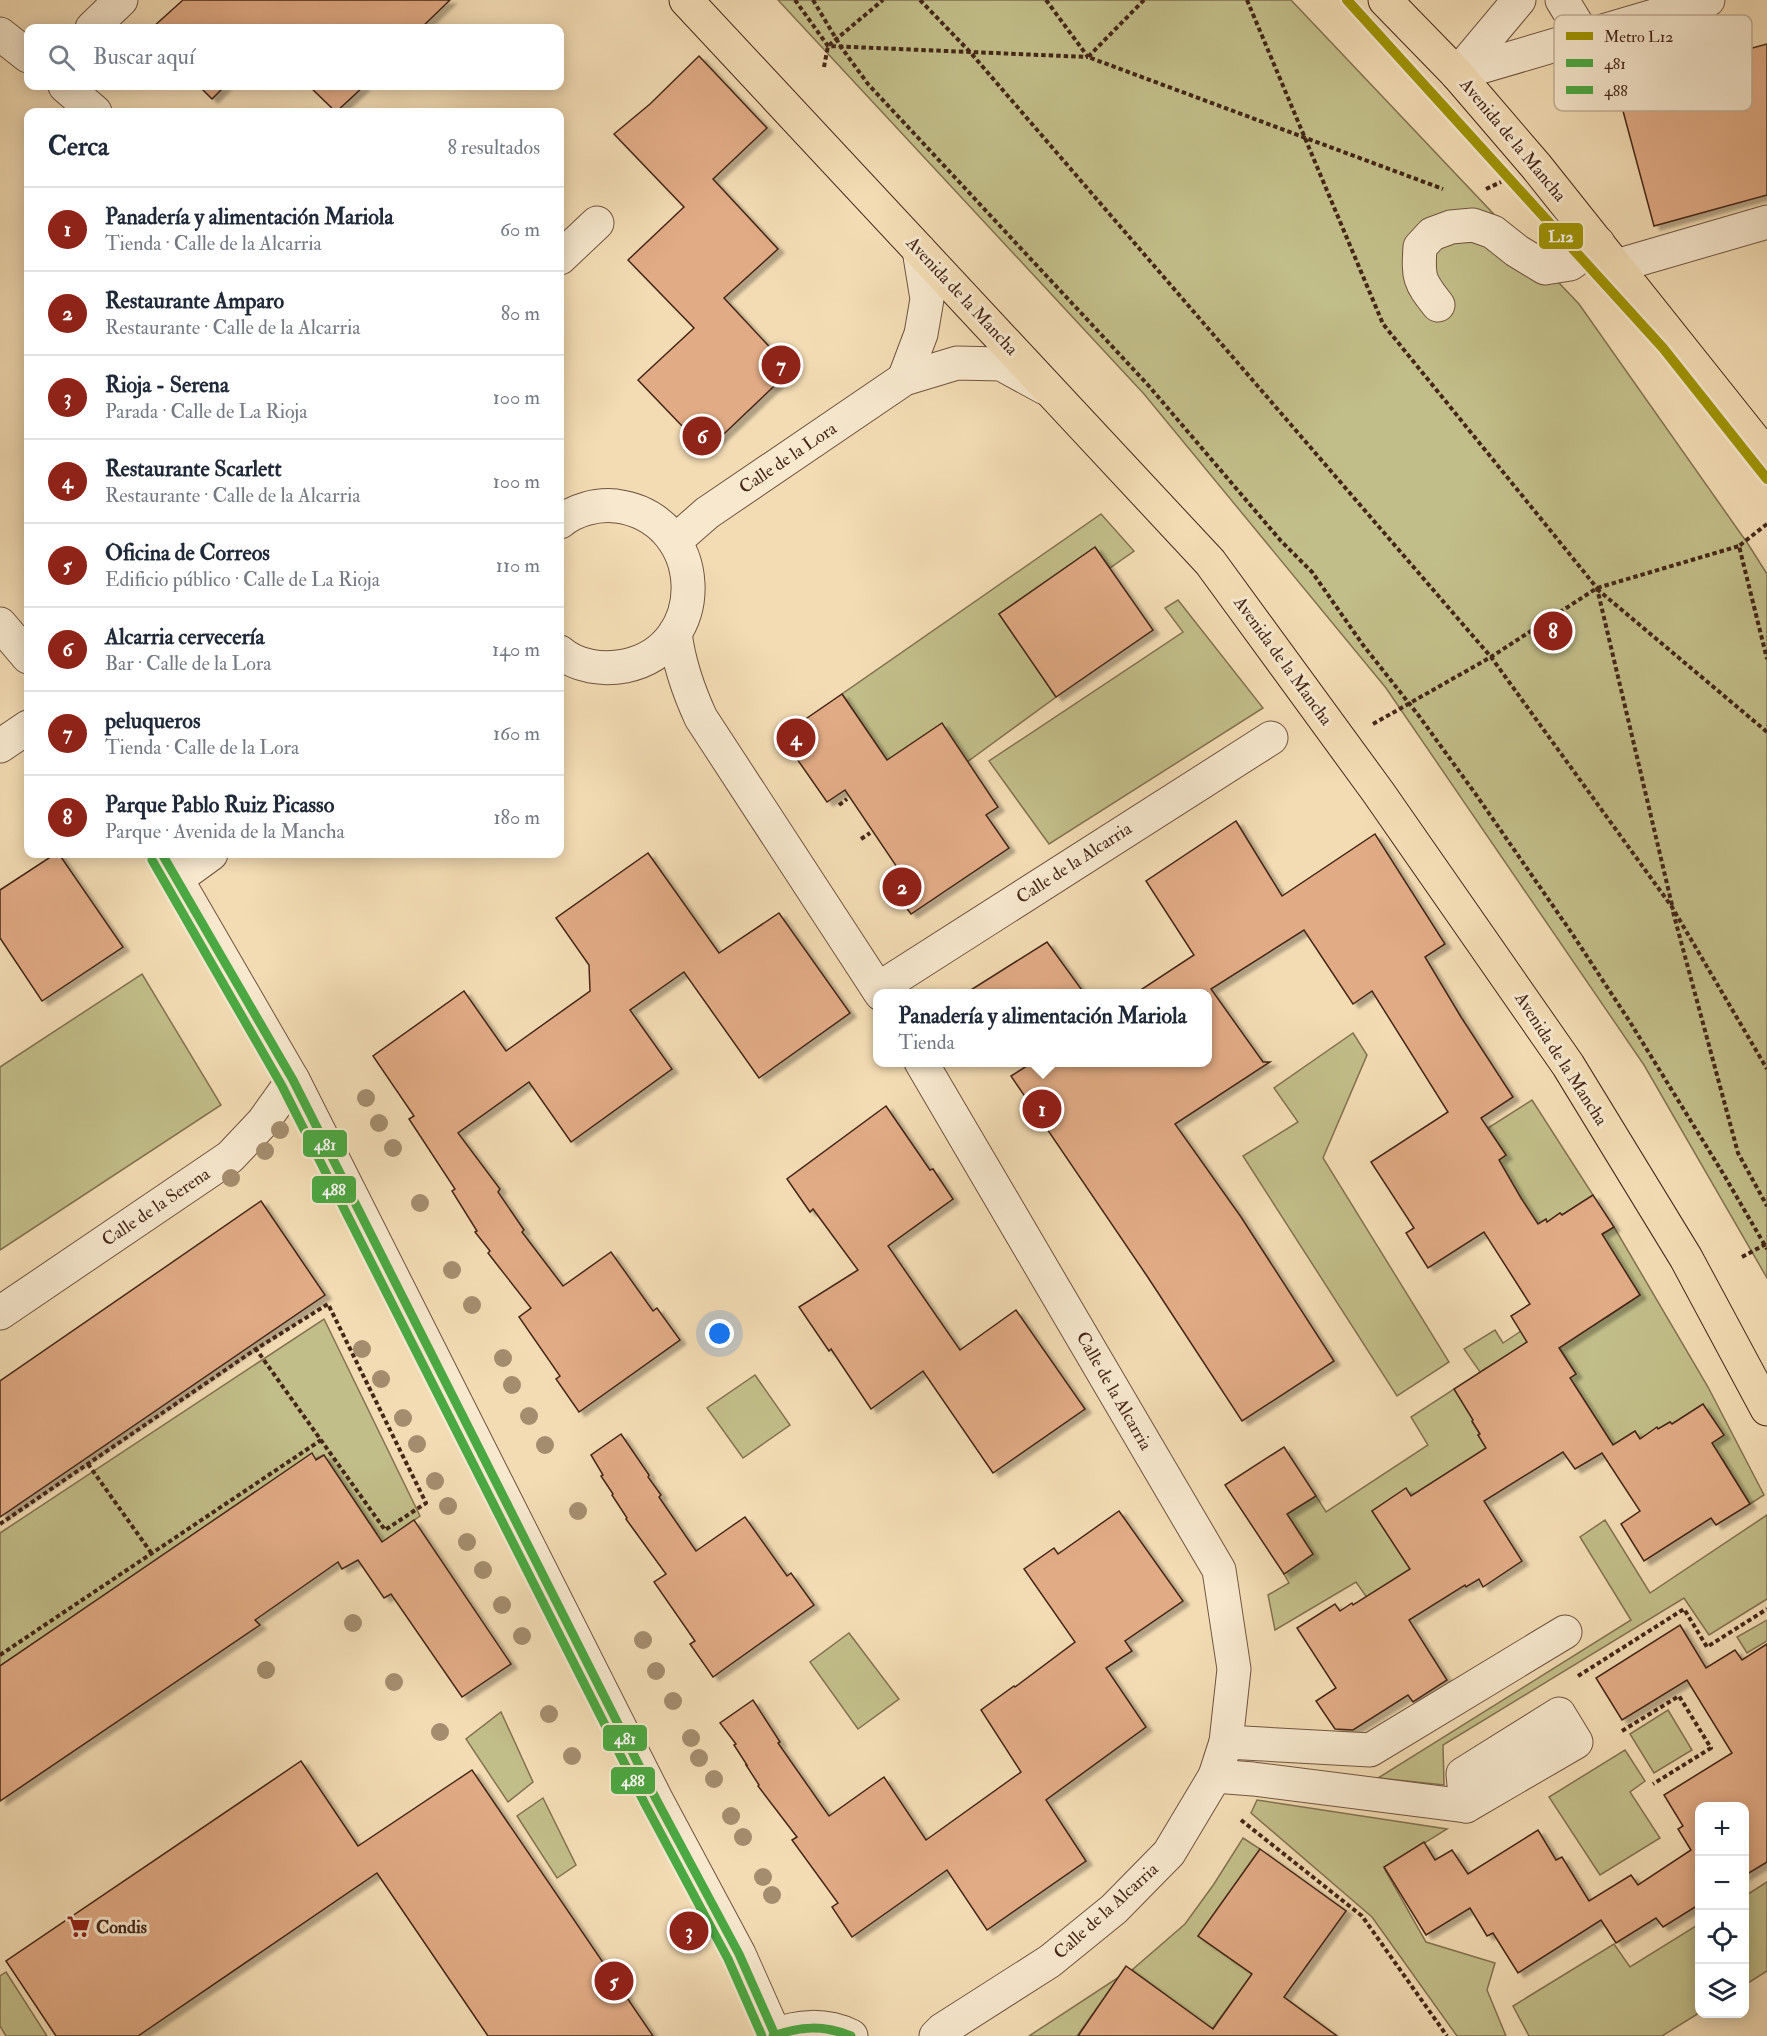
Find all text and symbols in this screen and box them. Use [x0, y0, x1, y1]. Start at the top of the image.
legend [1554, 15, 1752, 111]
search box [24, 24, 564, 90]
text: Metro L12 [1604, 27, 1673, 47]
icon: search [45, 41, 78, 74]
text: Buscar aquí [93, 43, 195, 71]
text: 481 [1604, 54, 1626, 74]
street label: Avenida de la Mancha [1454, 73, 1572, 207]
text: 488 [1604, 81, 1628, 101]
text: Cerca [48, 131, 109, 163]
text: 8 resultados [447, 135, 540, 160]
text: Panadería y alimentación Mariola [105, 203, 393, 231]
text: 1 [64, 217, 71, 242]
text: 60 m [500, 217, 540, 242]
line badge: L12 [1538, 222, 1584, 250]
text: L12 [1548, 227, 1574, 247]
text: Tienda · Calle de la Alcarria [105, 231, 322, 256]
street label: Avenida de la Mancha [900, 231, 1023, 361]
text: Restaurante Amparo [105, 287, 284, 315]
text: 2 [62, 301, 73, 326]
text: 80 m [501, 301, 540, 326]
text: Restaurante · Calle de la Alcarria [105, 315, 360, 340]
pin: 7 [762, 342, 800, 388]
text: Rioja - Serena [105, 371, 229, 399]
text: 3 [64, 385, 71, 410]
text: 100 m [493, 385, 540, 410]
text: Parada · Calle de La Rioja [105, 399, 307, 424]
pin: 6 [682, 414, 722, 458]
street label: Calle de la Lora [735, 417, 842, 499]
text: Restaurante Scarlett [105, 455, 282, 483]
text: 4 [62, 469, 73, 494]
text: 100 m [493, 469, 540, 494]
text: Restaurante · Calle de la Alcarria [105, 483, 360, 508]
text: Oficina de Correos [105, 539, 270, 567]
text: 5 [63, 553, 72, 578]
text: 110 m [496, 553, 540, 578]
text: Edificio público · Calle de La Rioja [105, 567, 380, 592]
street label: Avenida de la Mancha [1228, 591, 1338, 731]
pin: 8 [1534, 608, 1572, 654]
text: Alcarria cervecería [105, 623, 265, 651]
text: 6 [62, 637, 73, 662]
text: 140 m [492, 637, 540, 662]
text: Bar · Calle de la Lora [105, 651, 272, 676]
text: peluqueros [105, 707, 201, 735]
pin: 4 [776, 716, 816, 760]
text: 7 [63, 721, 72, 746]
text: 160 m [493, 721, 540, 746]
text: Tienda · Calle de la Lora [105, 735, 299, 760]
text: Parque Pablo Ruiz Picasso [105, 791, 334, 819]
text: 8 [63, 805, 72, 830]
text: 180 m [493, 805, 540, 830]
street label: Calle de la Alcarria [1012, 817, 1137, 909]
text: Parque · Avenida de la Mancha [105, 819, 345, 844]
pin: 2 [882, 864, 922, 910]
street label: Avenida de la Mancha [1509, 987, 1613, 1130]
popup [873, 989, 1212, 1067]
text: Panadería y alimentación Mariola [898, 1002, 1187, 1030]
text: Tienda [898, 1030, 955, 1055]
pin: 1 [1022, 1086, 1062, 1132]
line badge: 481 [302, 1129, 348, 1158]
text: 481 [313, 1135, 336, 1155]
street label: Calle de la Serena [98, 1162, 215, 1252]
line badge: 488 [311, 1175, 357, 1204]
text: 488 [321, 1180, 346, 1200]
your location [705, 1319, 734, 1348]
street label: Calle de la Alcarria [1071, 1328, 1158, 1455]
line badge: 481 [602, 1724, 648, 1752]
text: 481 [613, 1729, 636, 1749]
line badge: 488 [610, 1766, 656, 1795]
text: 488 [620, 1771, 645, 1791]
map controls [1695, 1802, 1749, 2018]
button: + [1695, 1802, 1749, 1856]
button: − [1695, 1856, 1749, 1910]
street label: Calle de la Alcarria [1049, 1857, 1164, 1964]
pin: 3 [670, 1908, 708, 1954]
button: locate [1695, 1910, 1749, 1964]
supermarket icon: Condis [65, 1914, 91, 1940]
place label: Condis [96, 1916, 147, 1939]
pin: 5 [594, 1958, 634, 2004]
button: layers [1695, 1964, 1749, 2018]

